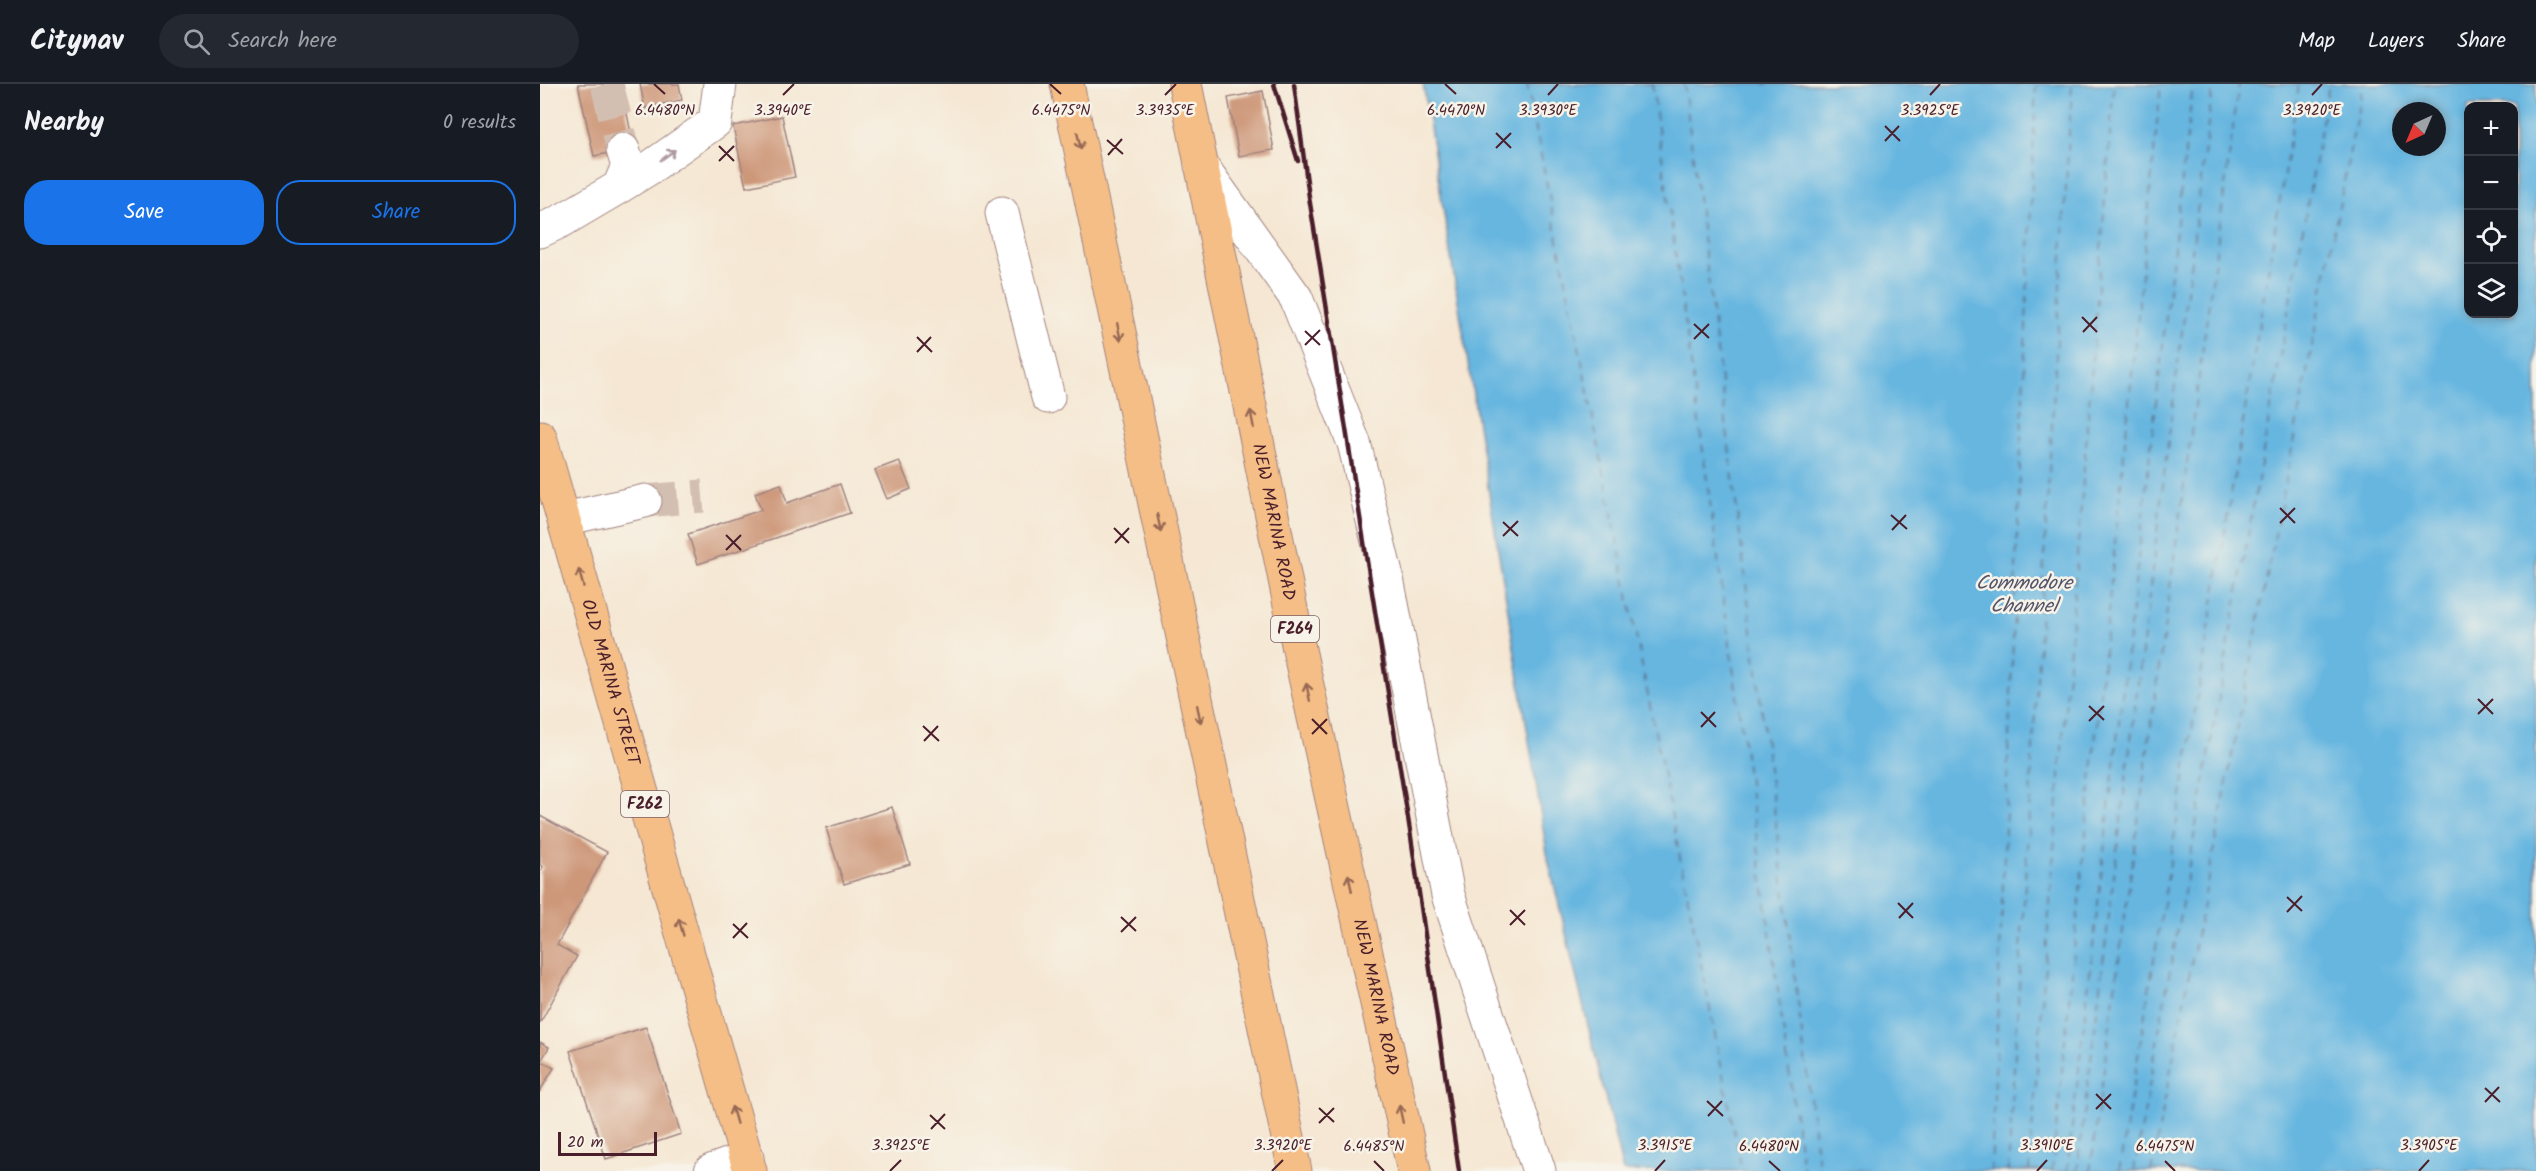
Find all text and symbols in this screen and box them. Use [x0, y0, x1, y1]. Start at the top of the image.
search box [159, 14, 579, 68]
text: Citynav [30, 19, 123, 64]
text: Search here [228, 24, 337, 59]
icon: search [180, 25, 213, 58]
text: Map [2298, 25, 2335, 58]
text: Layers [2368, 25, 2424, 58]
text: Share [2457, 25, 2506, 58]
text: 6.4480°N [635, 99, 695, 123]
text: 3.3940°E [754, 99, 813, 123]
text: 6.4475°N [1032, 99, 1090, 123]
text: 3.3935°E [1136, 99, 1195, 123]
text: 6.4470°N [1427, 99, 1485, 123]
text: 3.3930°E [1519, 99, 1578, 123]
text: 3.3925°E [1901, 99, 1961, 123]
text: 3.3920°E [2283, 99, 2342, 123]
text: Nearby [24, 102, 104, 144]
north arrow [2392, 102, 2446, 156]
map controls [2464, 102, 2518, 318]
button: + [2464, 102, 2518, 156]
text: 0 results [443, 107, 516, 139]
one-way arrow [1074, 131, 1085, 151]
one-way arrow [659, 149, 675, 161]
button: − [2464, 156, 2518, 210]
button: Save [24, 180, 264, 245]
button: Share [276, 180, 516, 245]
button: locate [2464, 210, 2518, 264]
button: layers [2464, 264, 2518, 318]
one-way arrow [1114, 322, 1125, 341]
one-way arrow [1246, 409, 1257, 429]
street label: NEW MARINA ROAD [1243, 441, 1303, 604]
one-way arrow [1154, 513, 1165, 532]
water label: Commodore Channel [1976, 568, 2074, 623]
one-way arrow [575, 569, 586, 588]
street label: OLD MARINA STREET [573, 596, 648, 770]
road number: F264 [1271, 616, 1319, 642]
one-way arrow [1302, 683, 1313, 702]
one-way arrow [1194, 704, 1206, 723]
road number: F262 [621, 791, 669, 817]
one-way arrow [1344, 873, 1355, 893]
street label: NEW MARINA ROAD [1344, 916, 1407, 1079]
one-way arrow [675, 918, 686, 937]
one-way arrow [1394, 1105, 1406, 1124]
one-way arrow [728, 1106, 739, 1125]
scale bar [558, 1129, 657, 1156]
text: 20 m [567, 1130, 603, 1155]
text: 3.3925°E [872, 1134, 932, 1158]
text: 3.3920°E [1254, 1134, 1313, 1158]
text: 3.3915°E [1638, 1134, 1694, 1158]
text: 3.3910°E [2020, 1134, 2075, 1158]
text: 3.3905°E [2400, 1134, 2459, 1158]
text: 6.4485°N [1344, 1135, 1404, 1159]
text: 6.4480°N [1739, 1135, 1799, 1159]
text: 6.4475°N [2136, 1135, 2194, 1159]

